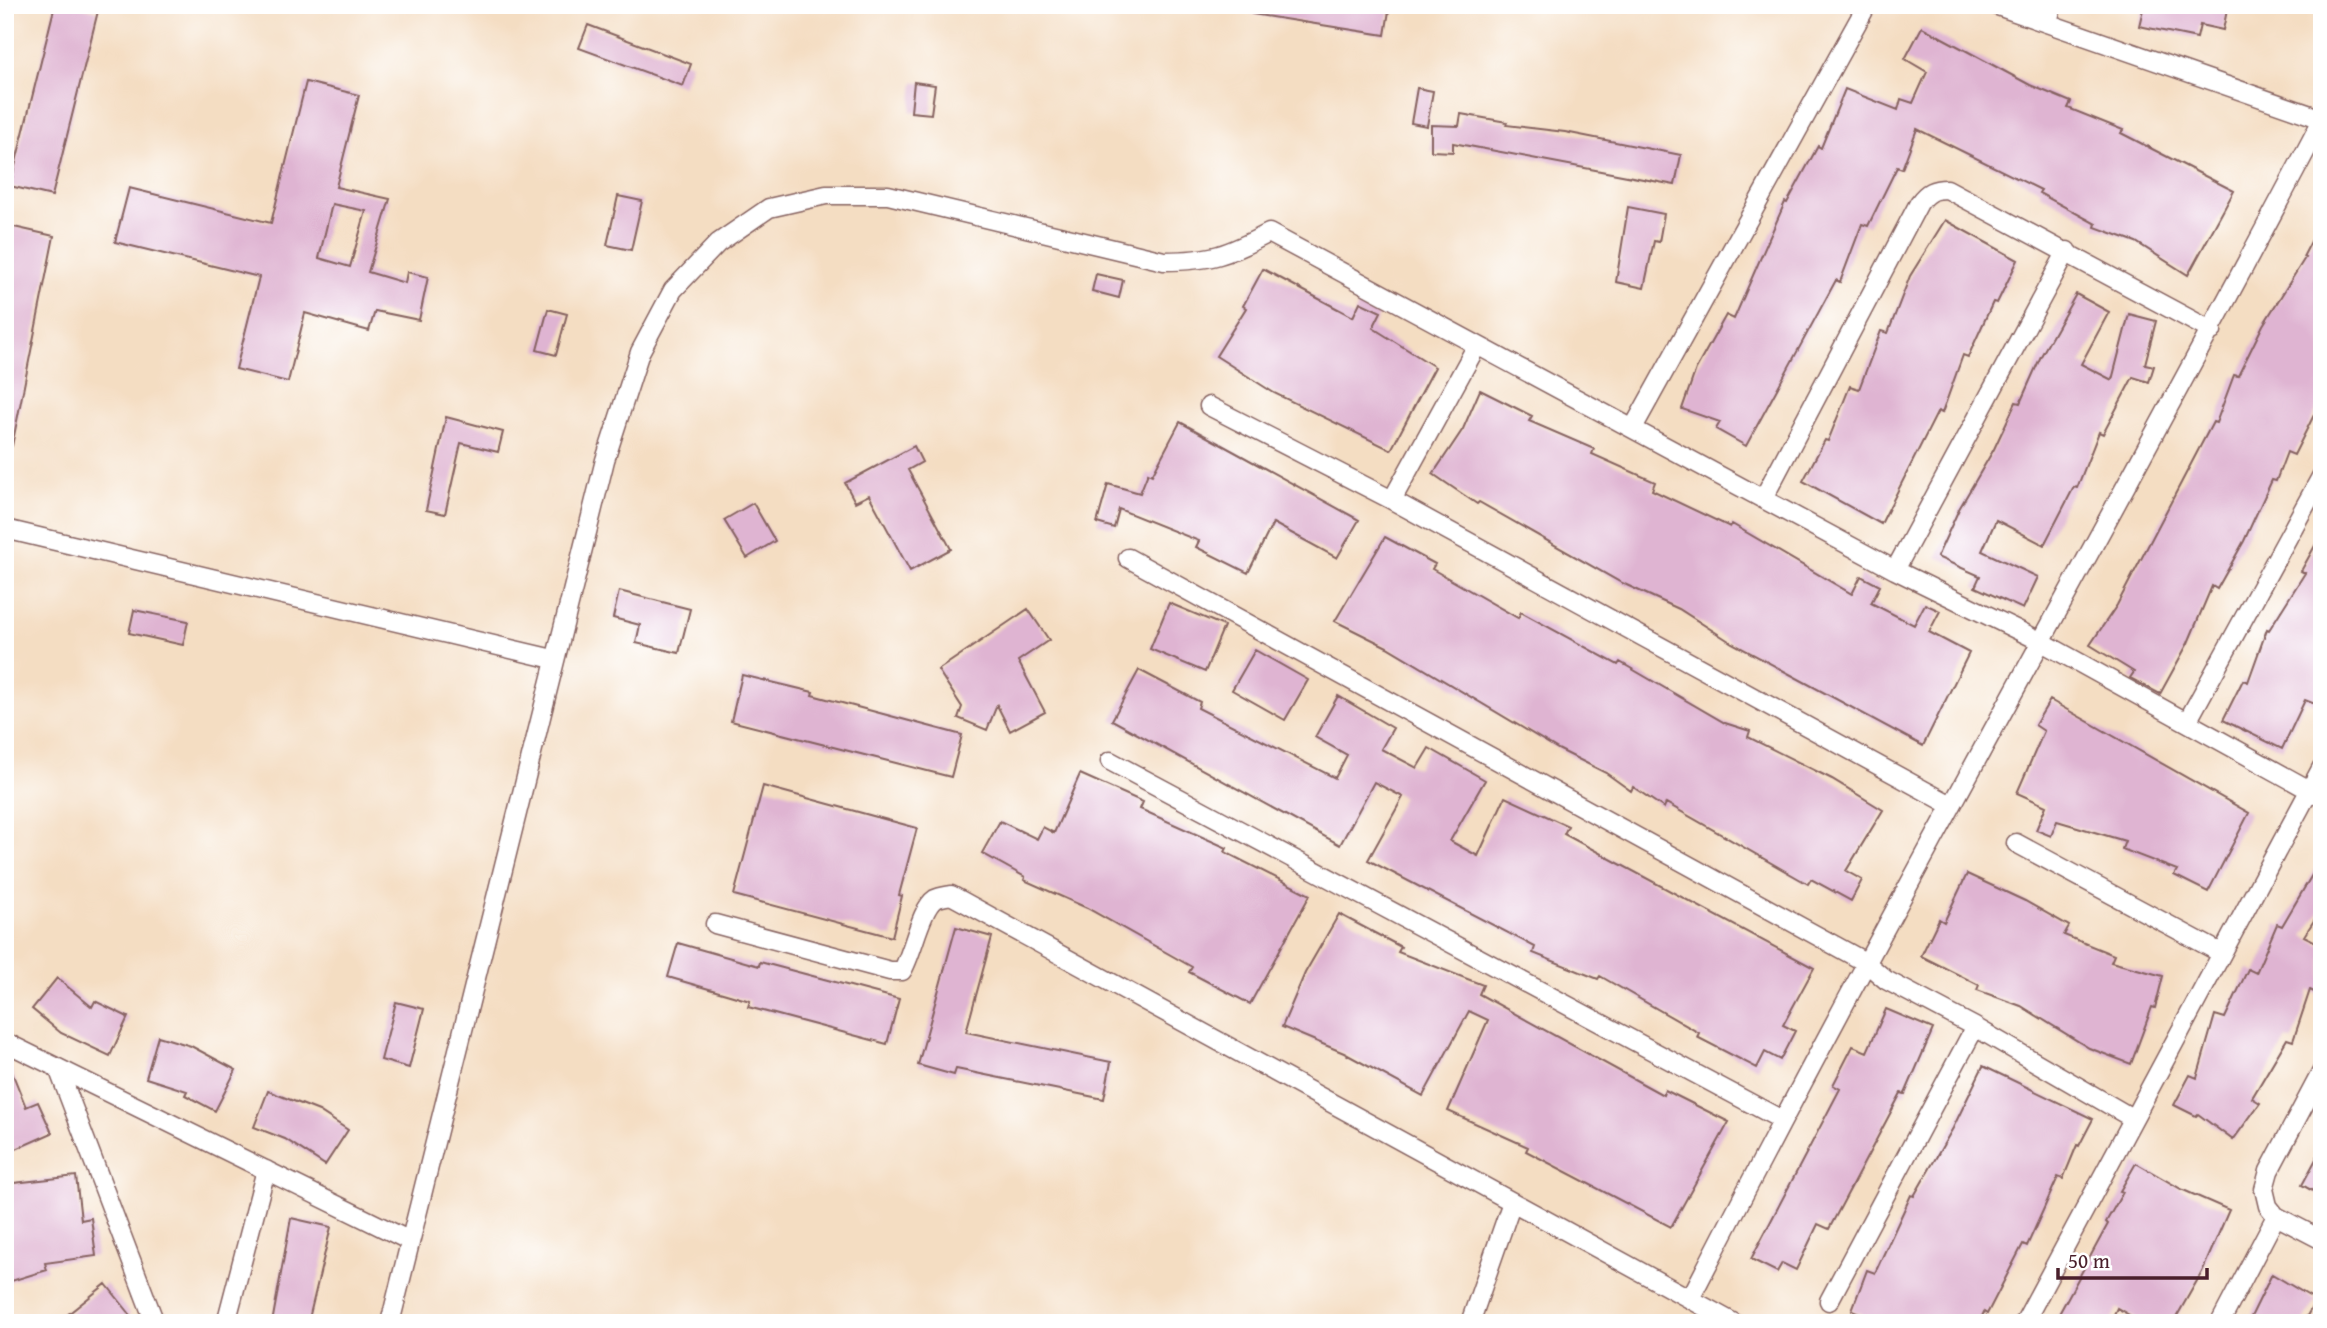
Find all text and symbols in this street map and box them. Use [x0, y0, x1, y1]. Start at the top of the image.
scale bar [2058, 1237, 2206, 1281]
text: 50 m [2068, 1245, 2110, 1276]

